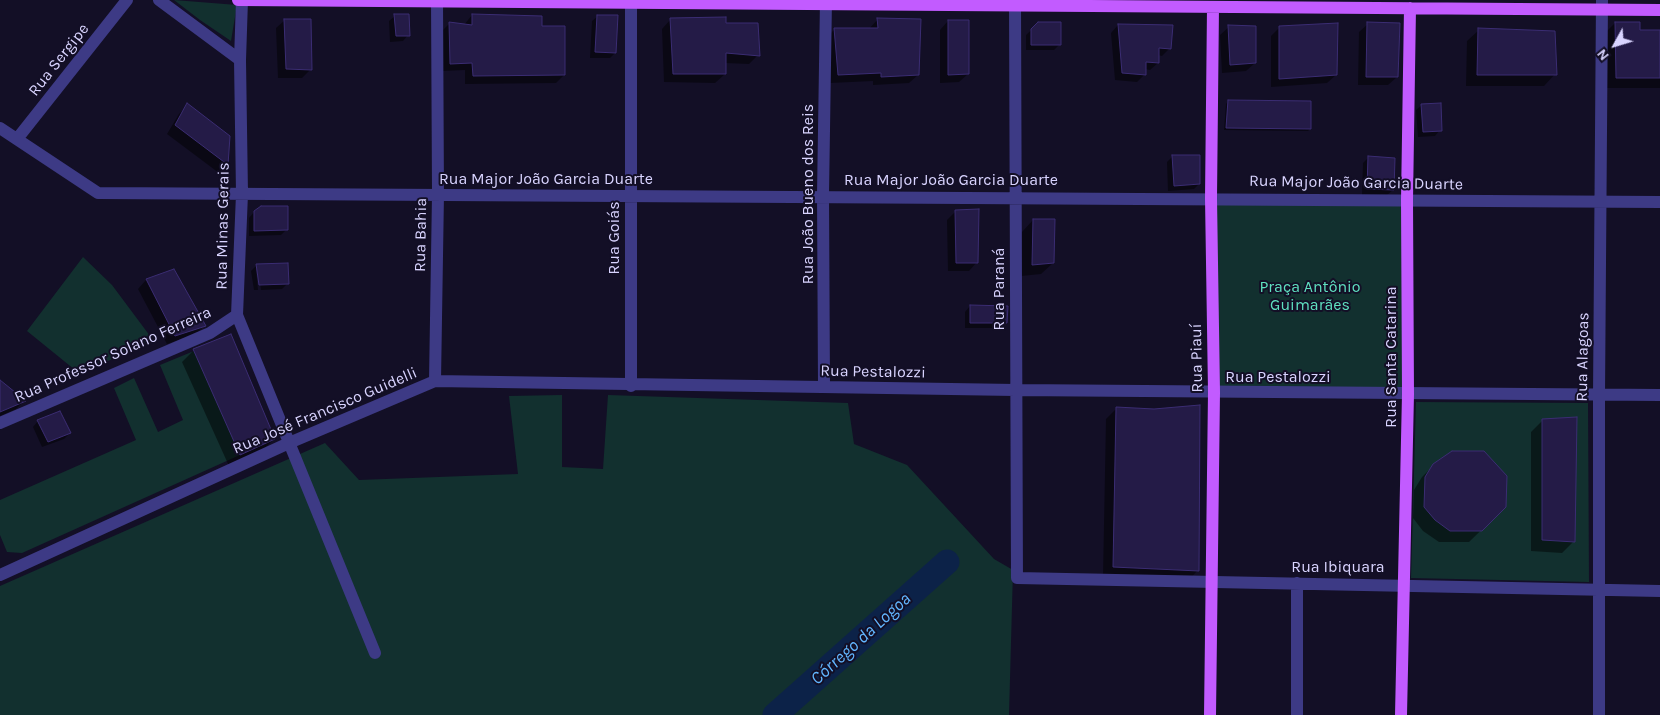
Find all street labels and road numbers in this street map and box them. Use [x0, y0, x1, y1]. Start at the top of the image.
street label: Rua Sergipe [25, 20, 93, 100]
street label: Rua João Bueno dos Reis [798, 104, 818, 284]
street label: Rua Minas Gerais [212, 162, 234, 290]
street label: Rua Major João Garcia Duarte [439, 169, 653, 189]
street label: Rua Major João Garcia Duarte [844, 170, 1058, 190]
street label: Rua Major João Garcia Duarte [1249, 172, 1463, 194]
street label: Rua Bahia [411, 198, 431, 272]
street label: Rua Goiás [604, 201, 624, 275]
street label: Rua Paraná [989, 248, 1009, 330]
street label: Rua Santa Catarina [1381, 286, 1401, 428]
street label: Rua Professor Solano Ferreira [12, 303, 214, 407]
street label: Rua Alagoas [1573, 312, 1593, 402]
street label: Rua Piauí [1187, 323, 1207, 393]
street label: Rua Pestalozzi [820, 361, 926, 383]
street label: Rua José Francisco Guidelli [230, 363, 420, 459]
street label: Rua Pestalozzi [1225, 367, 1331, 387]
street label: Rua Ibiquara [1291, 557, 1385, 577]

